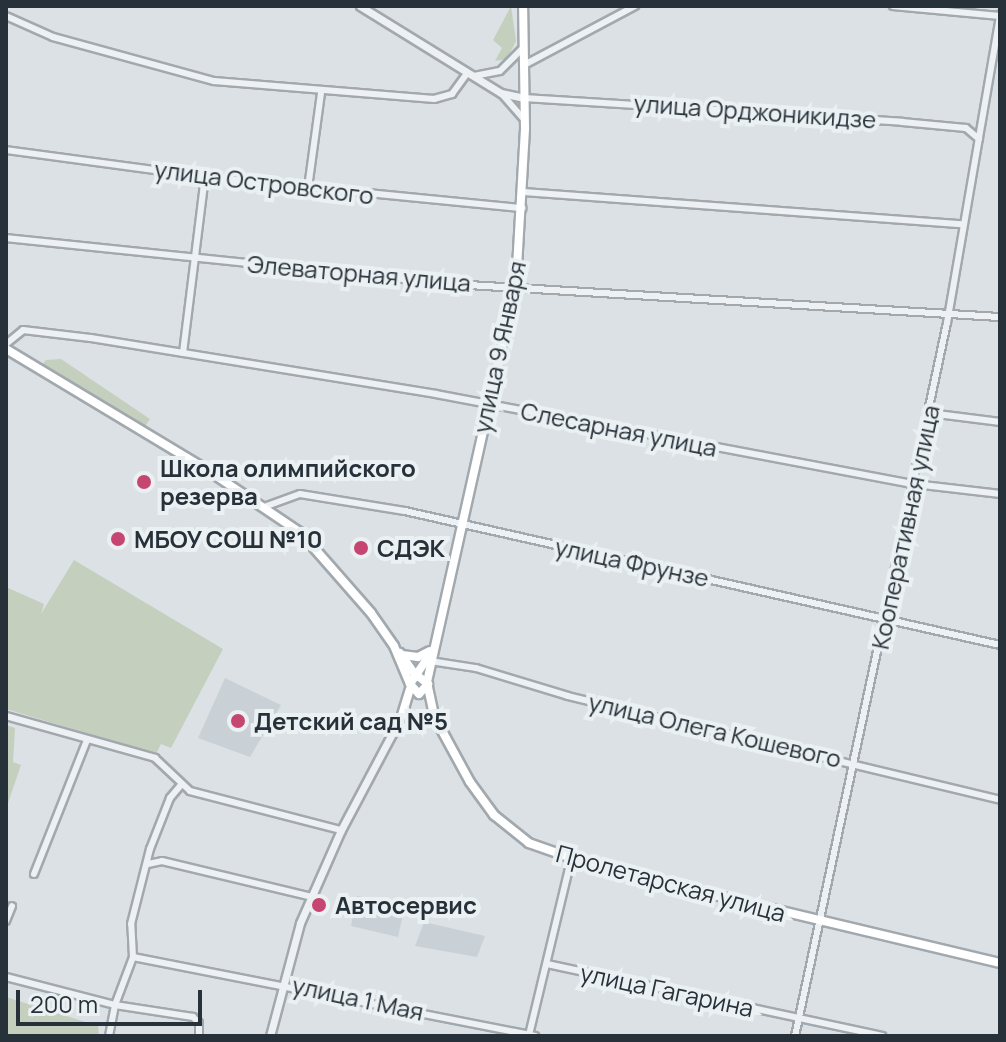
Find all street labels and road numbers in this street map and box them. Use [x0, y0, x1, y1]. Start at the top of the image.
street label: улица Орджоникидзе [633, 88, 877, 134]
street label: улица Островского [153, 154, 375, 210]
street label: Элеваторная улица [246, 249, 472, 297]
street label: улица 9 Января [467, 258, 531, 436]
street label: Слесарная улица [519, 396, 719, 462]
street label: Кооперативная улица [865, 402, 945, 652]
street label: улица Фрунзе [553, 532, 711, 592]
street label: улица Олега Кошевого [586, 687, 844, 773]
street label: Пролетарская улица [553, 839, 789, 927]
street label: улица Гагарина [578, 958, 756, 1022]
street label: улица 1 Мая [290, 970, 426, 1026]

